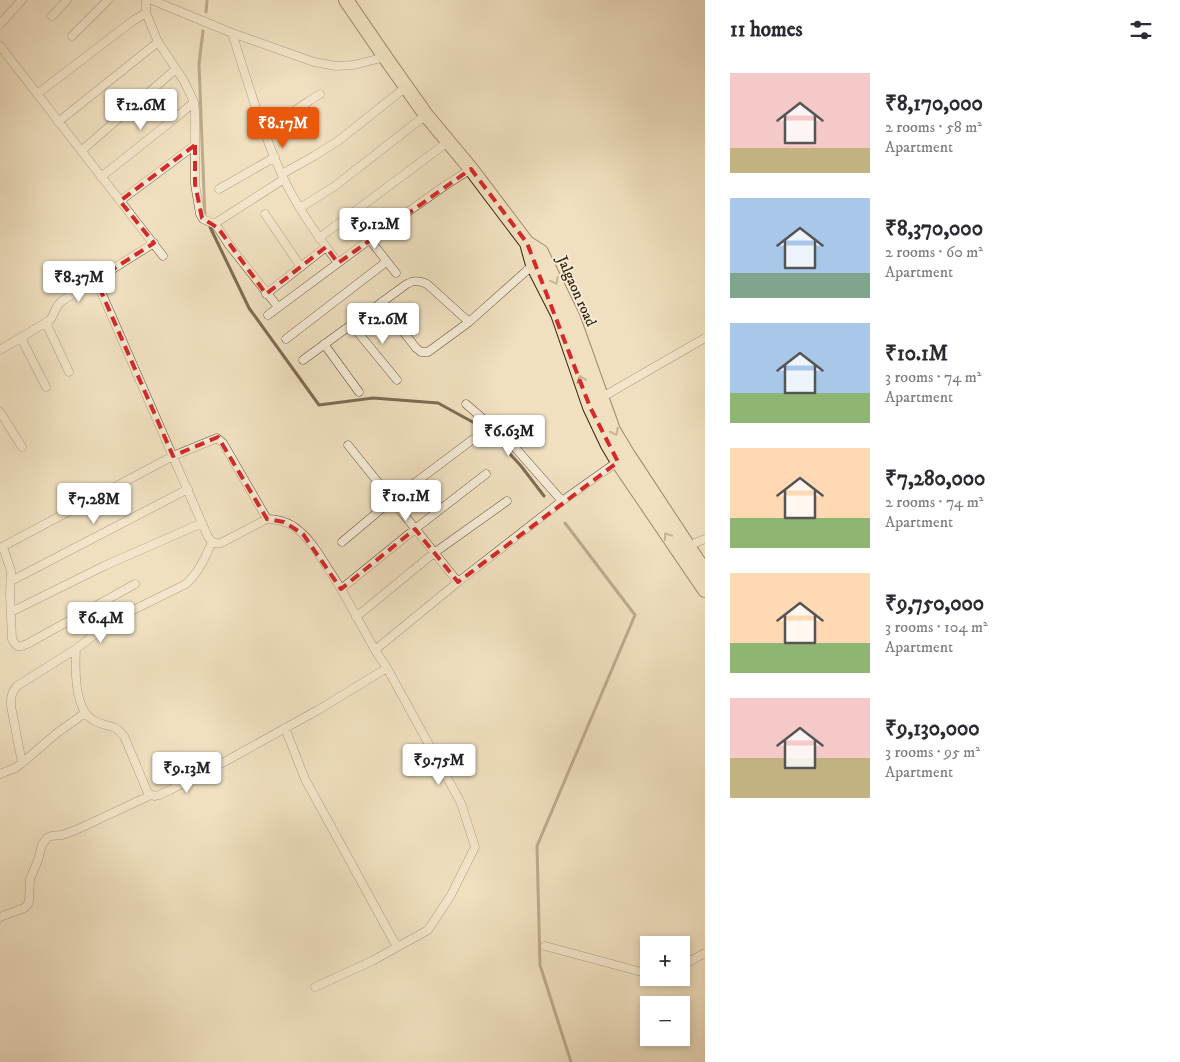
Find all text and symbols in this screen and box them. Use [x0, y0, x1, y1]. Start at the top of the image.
icon: filters [1127, 16, 1155, 44]
text: 11 homes [730, 17, 803, 43]
pin: ₹12.6M [100, 88, 182, 131]
text: ₹8,170,000 [885, 91, 983, 117]
icon: home [770, 93, 830, 153]
text: ₹12.6M [116, 95, 166, 115]
pin: ₹8.17M [242, 106, 324, 149]
text: ₹8.17M [258, 113, 308, 133]
text: 2 rooms · 58 m² [885, 117, 982, 137]
text: Apartment [885, 137, 953, 157]
pin: ₹9.12M [334, 208, 416, 250]
text: ₹9.12M [350, 214, 400, 234]
text: ₹8,370,000 [885, 216, 983, 242]
icon: home [770, 218, 830, 278]
text: 2 rooms · 60 m² [885, 242, 983, 262]
street label: Jalgaon road [552, 251, 601, 330]
pin: ₹8.37M [38, 260, 120, 303]
text: Apartment [885, 262, 953, 282]
text: ₹8.37M [54, 267, 104, 287]
one-way arrow [549, 276, 559, 285]
pin: ₹12.6M [342, 302, 424, 345]
text: ₹12.6M [358, 309, 408, 329]
text: ₹10.1M [885, 341, 948, 367]
icon: home [770, 343, 830, 403]
text: 3 rooms · 74 m² [885, 367, 982, 387]
one-way arrow [576, 375, 586, 384]
text: Apartment [885, 387, 953, 407]
pin: ₹6.63M [468, 414, 550, 457]
text: ₹6.63M [484, 421, 534, 441]
one-way arrow [609, 427, 619, 436]
text: ₹7,280,000 [885, 466, 985, 492]
icon: home [770, 468, 830, 528]
pin: ₹10.1M [365, 480, 447, 522]
pin: ₹7.28M [53, 482, 135, 525]
text: ₹10.1M [382, 486, 430, 506]
text: ₹7.28M [68, 489, 120, 509]
text: 2 rooms · 74 m² [885, 492, 983, 512]
text: Apartment [885, 512, 953, 532]
one-way arrow [664, 532, 673, 541]
text: ₹9,750,000 [885, 591, 984, 617]
icon: home [770, 593, 830, 653]
pin: ₹6.4M [66, 602, 136, 644]
text: ₹6.4M [78, 608, 124, 628]
text: 3 rooms · 104 m² [885, 617, 988, 637]
text: Apartment [885, 637, 953, 657]
text: ₹9,130,000 [885, 716, 980, 742]
icon: home [770, 718, 830, 778]
text: 3 rooms · 95 m² [885, 742, 980, 762]
pin: ₹9.75M [398, 744, 480, 786]
text: ₹9.75M [414, 750, 464, 770]
pin: ₹9.13M [146, 752, 228, 794]
text: ₹9.13M [163, 758, 211, 778]
text: Apartment [885, 762, 953, 782]
map controls [640, 936, 690, 1046]
button: + [640, 936, 690, 986]
button: − [640, 996, 690, 1046]

